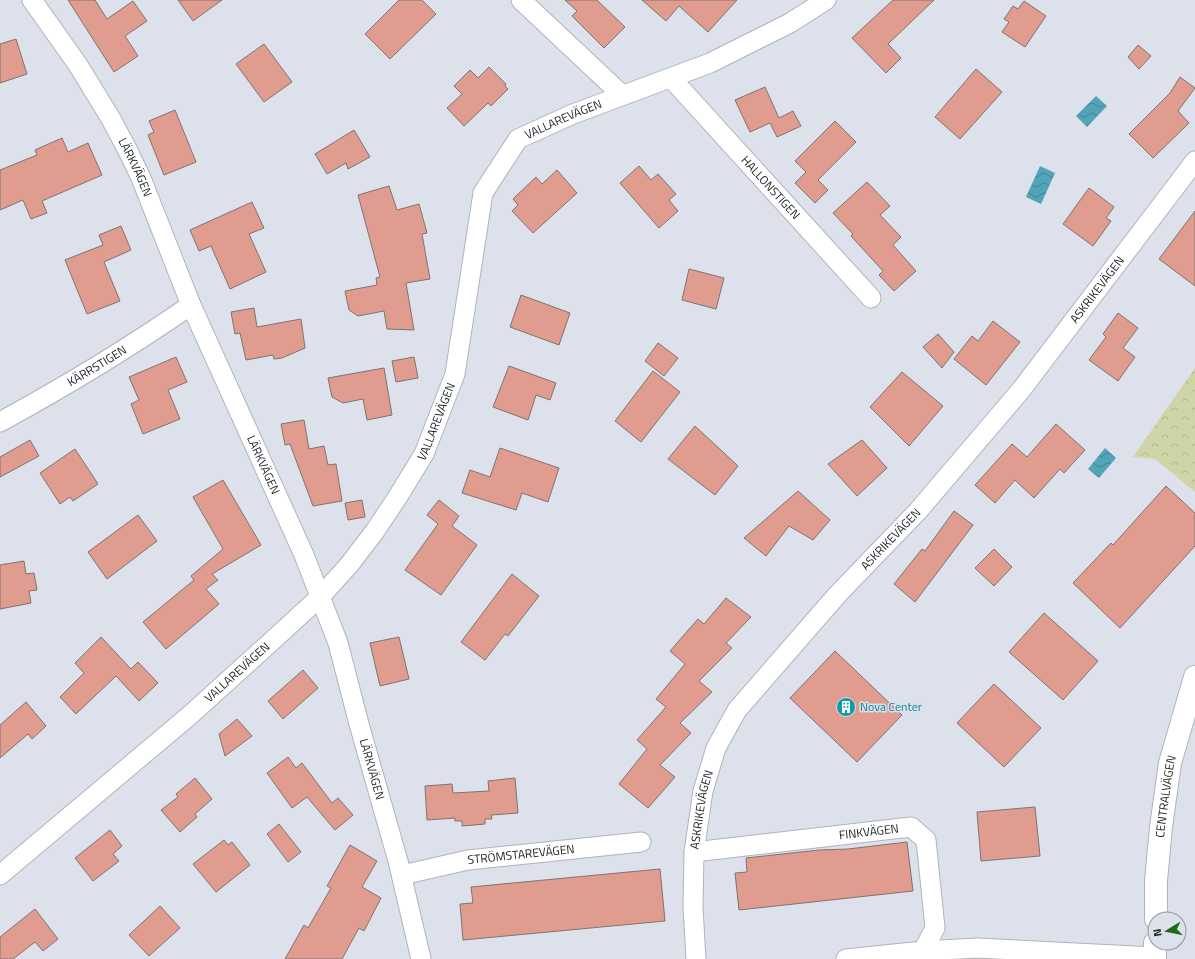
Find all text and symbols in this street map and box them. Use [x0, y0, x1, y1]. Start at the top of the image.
street label: VALLAREVÄGEN [521, 94, 604, 144]
street label: LÄRKVÄGEN [114, 134, 157, 199]
street label: HALLONSTIGEN [737, 151, 805, 223]
street label: ASKRIKEVÄGEN [1065, 252, 1129, 327]
street label: KÄRRSTIGEN [63, 340, 130, 391]
street label: VALLAREVÄGEN [412, 380, 460, 464]
street label: LÄRKVÄGEN [242, 432, 285, 497]
street label: ASKRIKEVÄGEN [856, 503, 925, 574]
street label: VALLAREVÄGEN [200, 637, 274, 707]
building icon: Nova Center [835, 696, 857, 718]
place label: Nova Center [860, 697, 922, 716]
street label: LÄRKVÄGEN [355, 736, 390, 802]
street label: CENTRALVÄGEN [1150, 753, 1181, 838]
street label: ASKRIKEVÄGEN [685, 768, 718, 850]
street label: FINKVÄGEN [838, 818, 900, 844]
street label: STRÖMSTAREVÄGEN [467, 839, 575, 869]
north arrow [1147, 911, 1187, 951]
text: N [1149, 928, 1166, 938]

